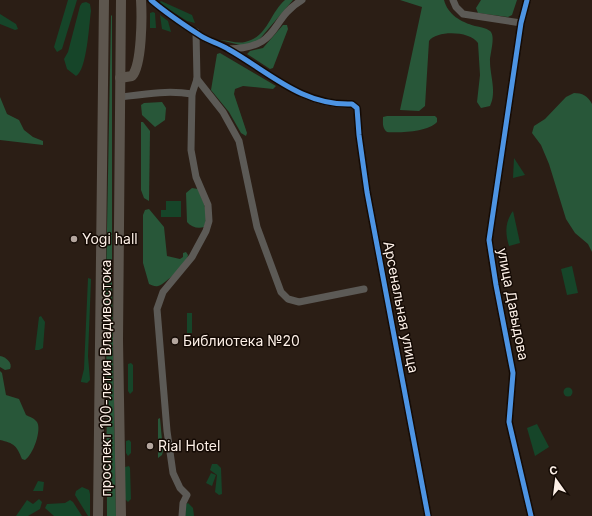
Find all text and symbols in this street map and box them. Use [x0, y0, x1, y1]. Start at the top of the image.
place label: Yogi hall [82, 230, 138, 247]
marker: Yogi hall [69, 234, 79, 244]
street label: Арсенальная улица [380, 239, 423, 374]
street label: улица Давыдова [494, 246, 533, 362]
street label: проспект 100-летия Владивостока [97, 260, 114, 496]
place label: Библиотека №20 [183, 332, 300, 349]
marker: Библиотека №20 [170, 336, 180, 346]
place label: Rial Hotel [158, 437, 220, 454]
marker: Rial Hotel [145, 441, 155, 451]
north arrow [536, 460, 576, 500]
text: С [548, 463, 559, 478]

